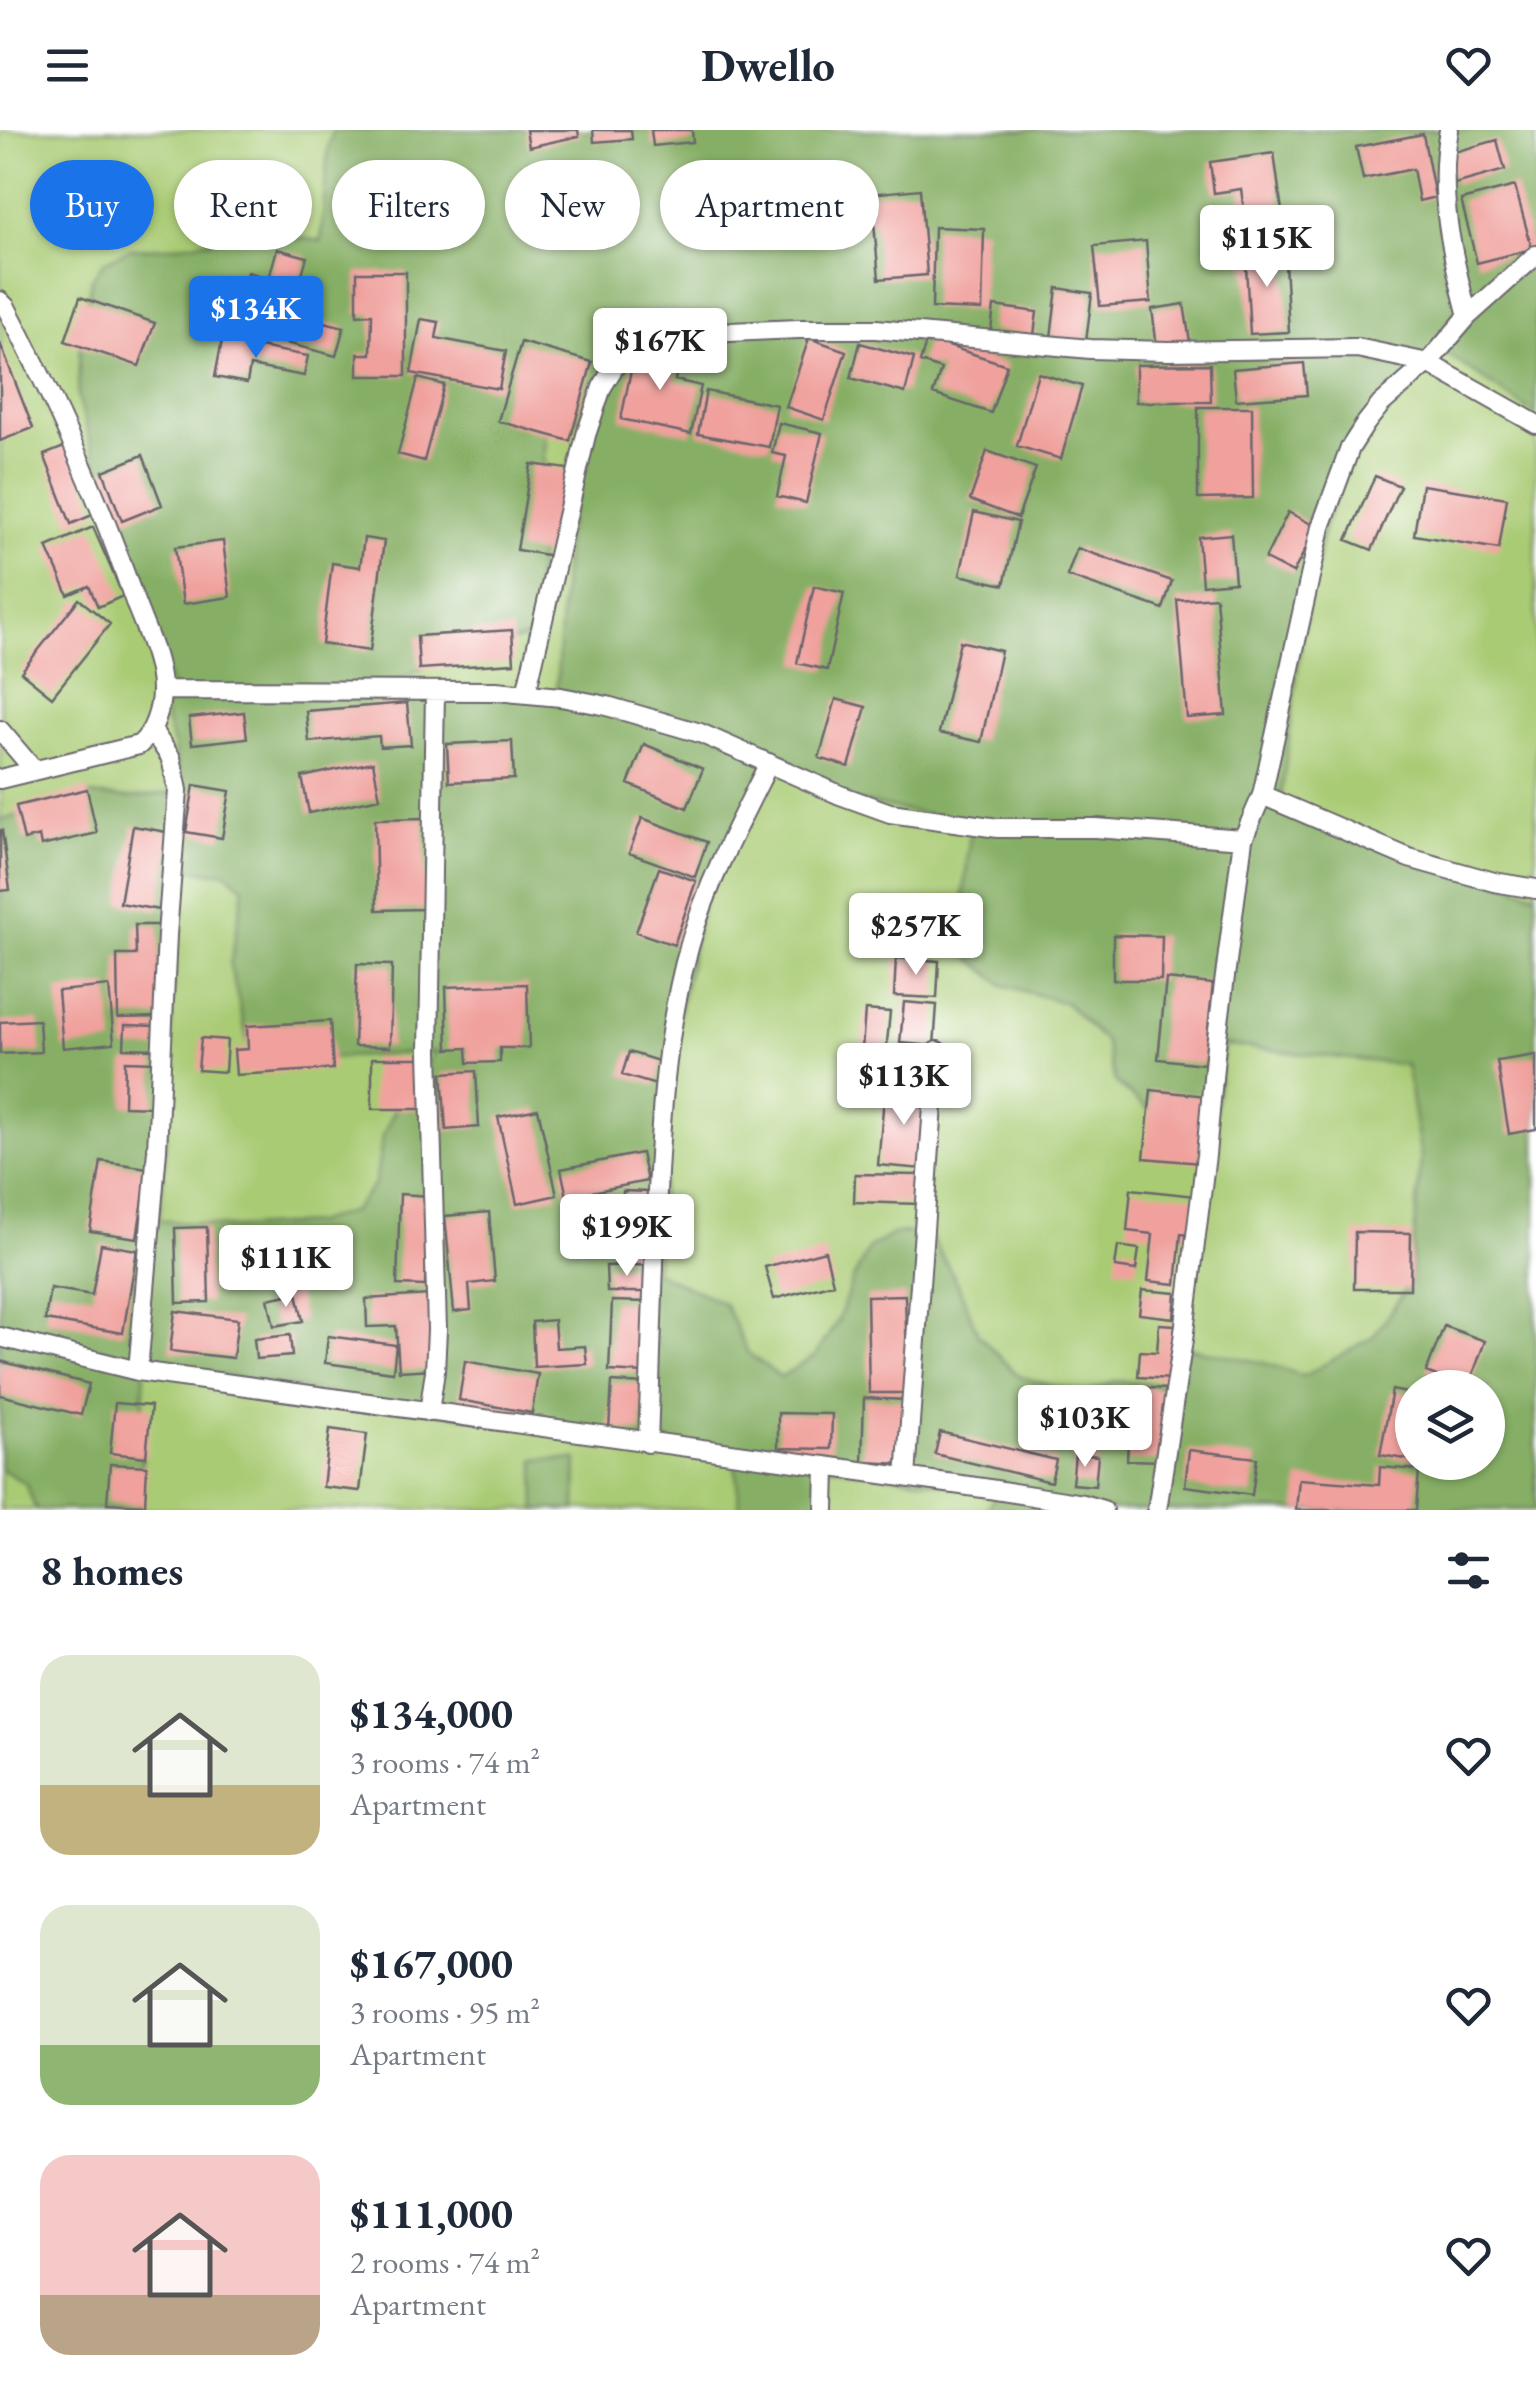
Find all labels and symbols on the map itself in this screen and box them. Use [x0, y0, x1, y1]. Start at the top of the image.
pin: $115K [1197, 205, 1337, 290]
pin: $134K [186, 276, 326, 361]
pin: $167K [590, 308, 730, 393]
pin: $257K [846, 893, 986, 978]
pin: $113K [834, 1043, 974, 1128]
pin: $199K [557, 1194, 697, 1279]
pin: $111K [216, 1225, 356, 1310]
pin: $103K [1015, 1385, 1155, 1470]

